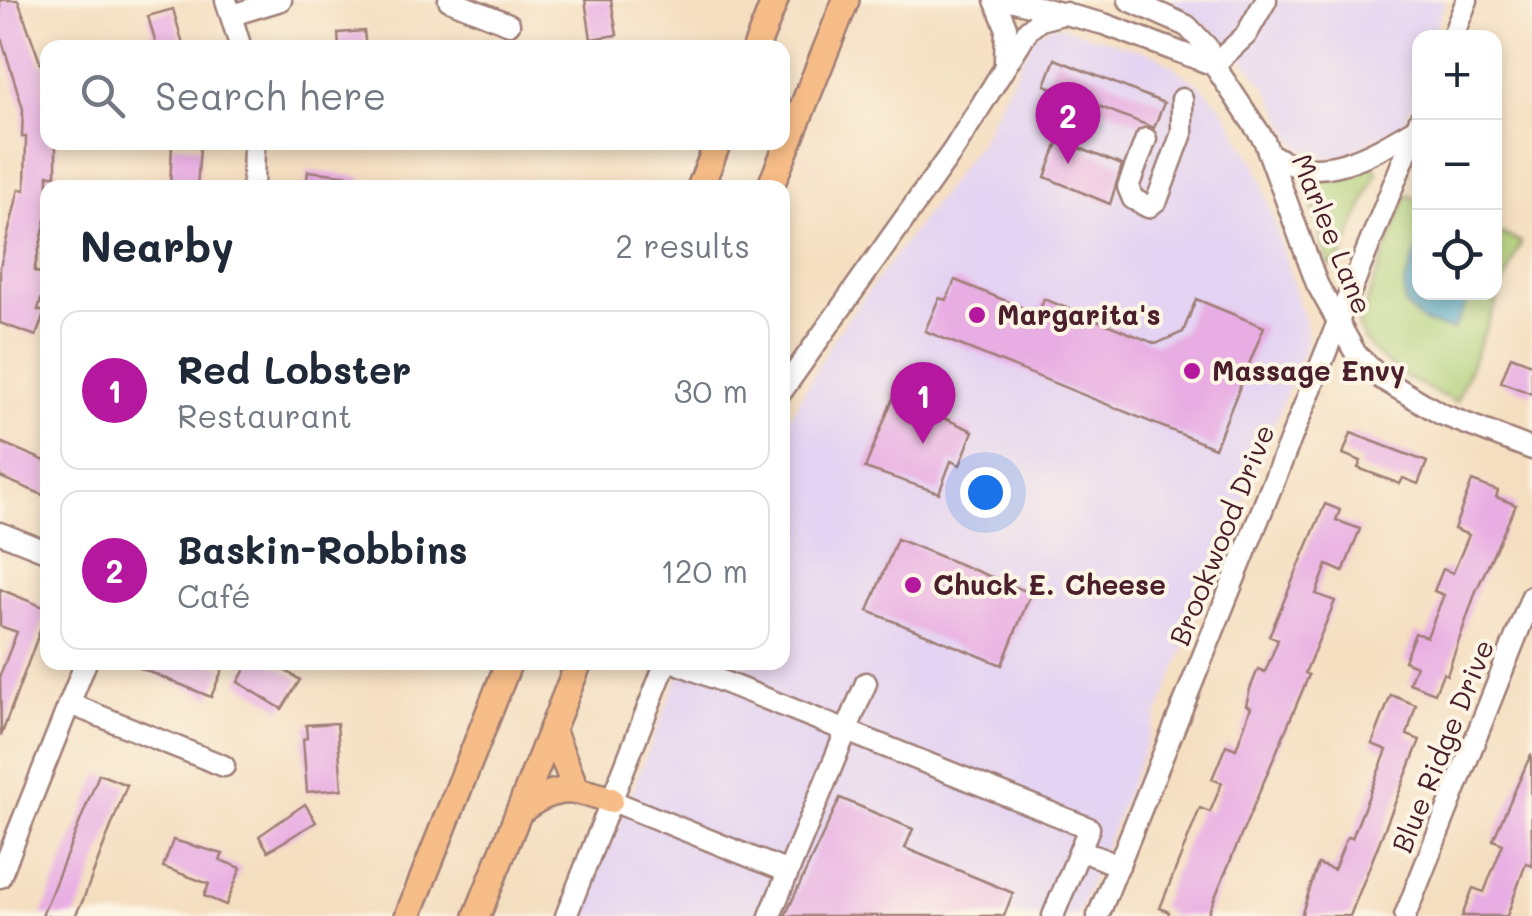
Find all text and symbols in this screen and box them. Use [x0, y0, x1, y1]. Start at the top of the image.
map controls [1412, 30, 1502, 300]
button: + [1412, 30, 1502, 120]
search box [40, 40, 790, 150]
icon: search [75, 68, 130, 123]
text: Search here [155, 70, 386, 120]
pin: 2 [1036, 81, 1100, 164]
button: − [1412, 120, 1502, 210]
street label: Marlee Lane [1284, 148, 1381, 319]
button: locate [1412, 210, 1502, 300]
text: Nearby [80, 218, 234, 273]
text: 2 results [615, 224, 750, 266]
place label: Margarita's [997, 296, 1161, 332]
marker: Margarita's [966, 304, 988, 326]
text: Red Lobster [177, 344, 411, 394]
place label: Massage Envy [1212, 352, 1405, 389]
marker: Massage Envy [1181, 360, 1203, 382]
pin: 1 [890, 362, 956, 444]
text: 1 [107, 369, 122, 411]
text: 30 m [674, 369, 748, 411]
text: Restaurant [177, 394, 352, 436]
street label: Brookwood Drive [1160, 419, 1282, 650]
your location [960, 467, 1011, 518]
text: Baskin-Robbins [177, 524, 468, 574]
text: 2 [106, 549, 123, 591]
text: 120 m [660, 549, 748, 591]
place label: Chuck E. Cheese [933, 566, 1166, 602]
text: Café [177, 574, 251, 616]
marker: Chuck E. Cheese [902, 574, 924, 596]
street label: Blue Ridge Drive [1383, 634, 1501, 858]

